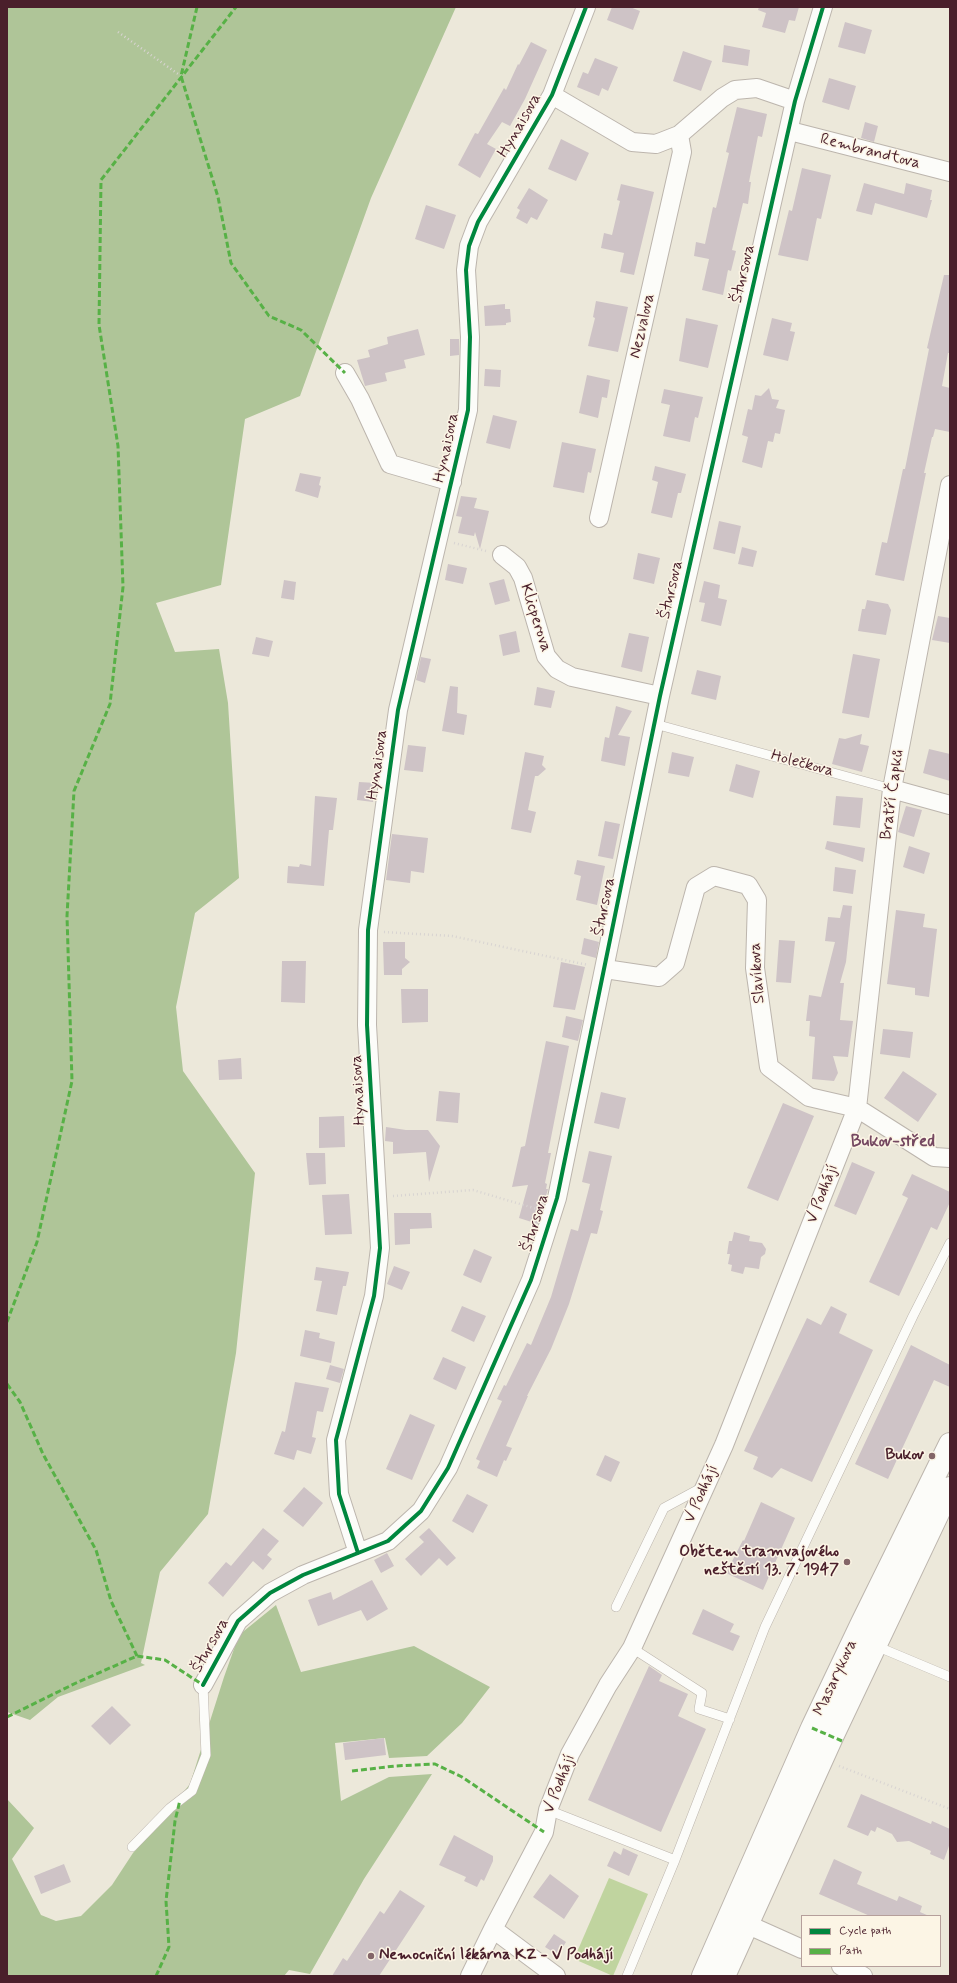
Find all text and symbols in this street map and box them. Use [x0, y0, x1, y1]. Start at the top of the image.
street label: Hynaisova [494, 91, 546, 161]
street label: Rembrandtova [818, 130, 922, 174]
street label: Štursova [728, 243, 760, 305]
street label: Nezvalova [626, 292, 660, 360]
street label: Hynaisova [430, 411, 464, 485]
street label: Štursova [656, 559, 688, 621]
street label: Klicperova [515, 582, 555, 654]
street label: Hynaisova [364, 729, 392, 801]
street label: Holečkova [769, 746, 835, 782]
street label: Bratří Čapků [877, 749, 909, 841]
street label: Štursova [590, 876, 620, 938]
street label: Slavíkova [746, 942, 770, 1004]
street label: Hynaisova [348, 1054, 370, 1126]
district label: Bukov-střed [851, 1132, 935, 1152]
street label: V Podhájí [803, 1162, 843, 1226]
street label: Štursova [518, 1192, 554, 1254]
place label: Bukov [885, 1446, 924, 1466]
marker: Bukov [927, 1451, 937, 1461]
street label: V Podhájí [681, 1462, 723, 1526]
place label: Obětem tramvajového neštěstí 13. 7. 1947 [679, 1543, 839, 1581]
marker: Obětem tramvajového neštěstí 13. 7. 1947 [842, 1557, 852, 1567]
street label: Štursova [188, 1615, 234, 1677]
street label: Masarykova [810, 1637, 862, 1719]
street label: V Podhájí [540, 1752, 580, 1816]
legend [801, 1915, 941, 1967]
text: Cycle path [839, 1923, 891, 1939]
text: Path [839, 1943, 862, 1959]
place label: Nemocniční lékárna KZ - V Podhájí [379, 1946, 614, 1966]
marker: Nemocniční lékárna KZ - V Podhájí [366, 1951, 376, 1961]

